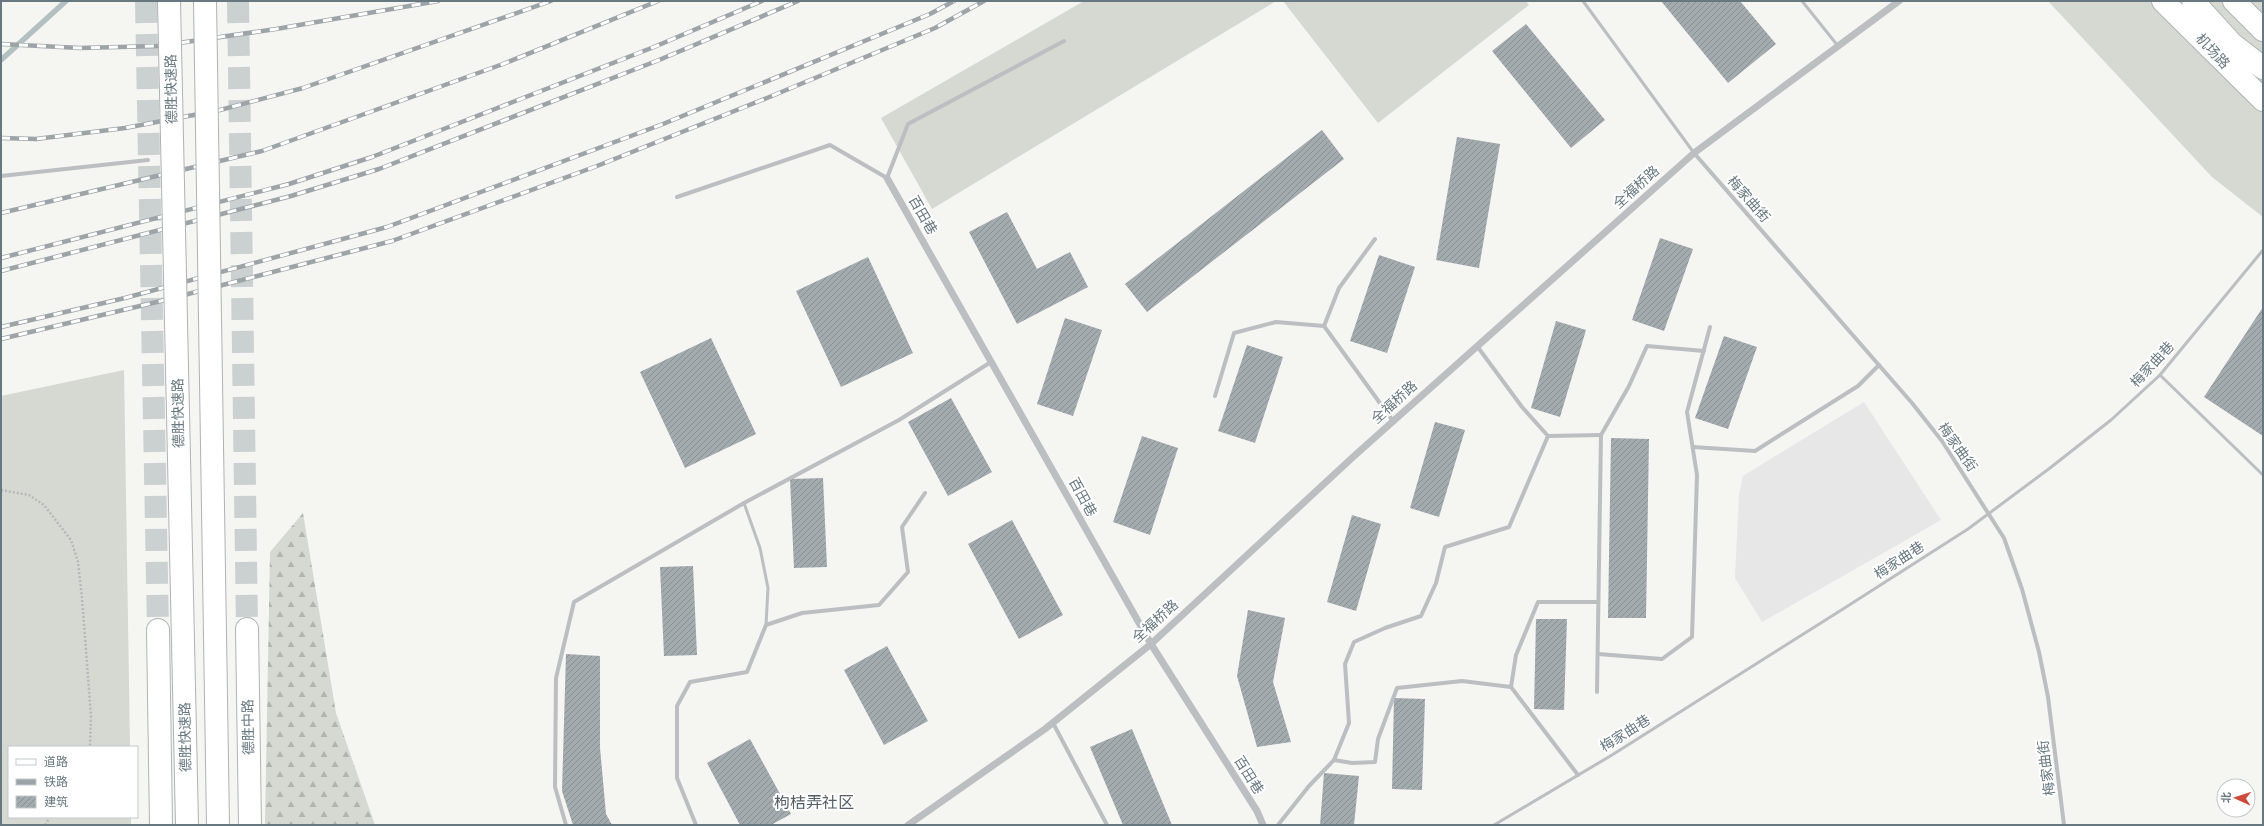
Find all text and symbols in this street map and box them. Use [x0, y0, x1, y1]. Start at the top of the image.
street label: 机场路 [2192, 30, 2234, 72]
street label: 德胜快速路 [161, 54, 181, 124]
street label: 全福桥路 [1609, 162, 1663, 212]
street label: 梅家曲街 [1724, 172, 1774, 226]
street label: 百田巷 [905, 192, 941, 238]
street label: 梅家曲巷 [2126, 337, 2178, 391]
street label: 全福桥路 [1367, 377, 1421, 427]
street label: 德胜快速路 [168, 378, 188, 448]
street label: 梅家曲街 [1935, 419, 1981, 475]
street label: 百田巷 [1065, 474, 1101, 520]
street label: 梅家曲巷 [1871, 537, 1927, 583]
street label: 全福桥路 [1128, 596, 1182, 646]
street label: 德胜中路 [239, 699, 257, 755]
street label: 德胜快速路 [175, 702, 195, 772]
street label: 梅家曲巷 [1596, 711, 1654, 755]
street label: 梅家曲街 [2034, 739, 2058, 797]
legend [8, 746, 138, 818]
street label: 百田巷 [1230, 752, 1268, 798]
text: 道路 [44, 754, 68, 769]
text: 铁路 [44, 774, 68, 789]
north arrow [2216, 778, 2256, 818]
district label: 枸桔弄社区 [774, 792, 854, 812]
text: 北 [2219, 792, 2233, 803]
text: 建筑 [44, 794, 68, 809]

